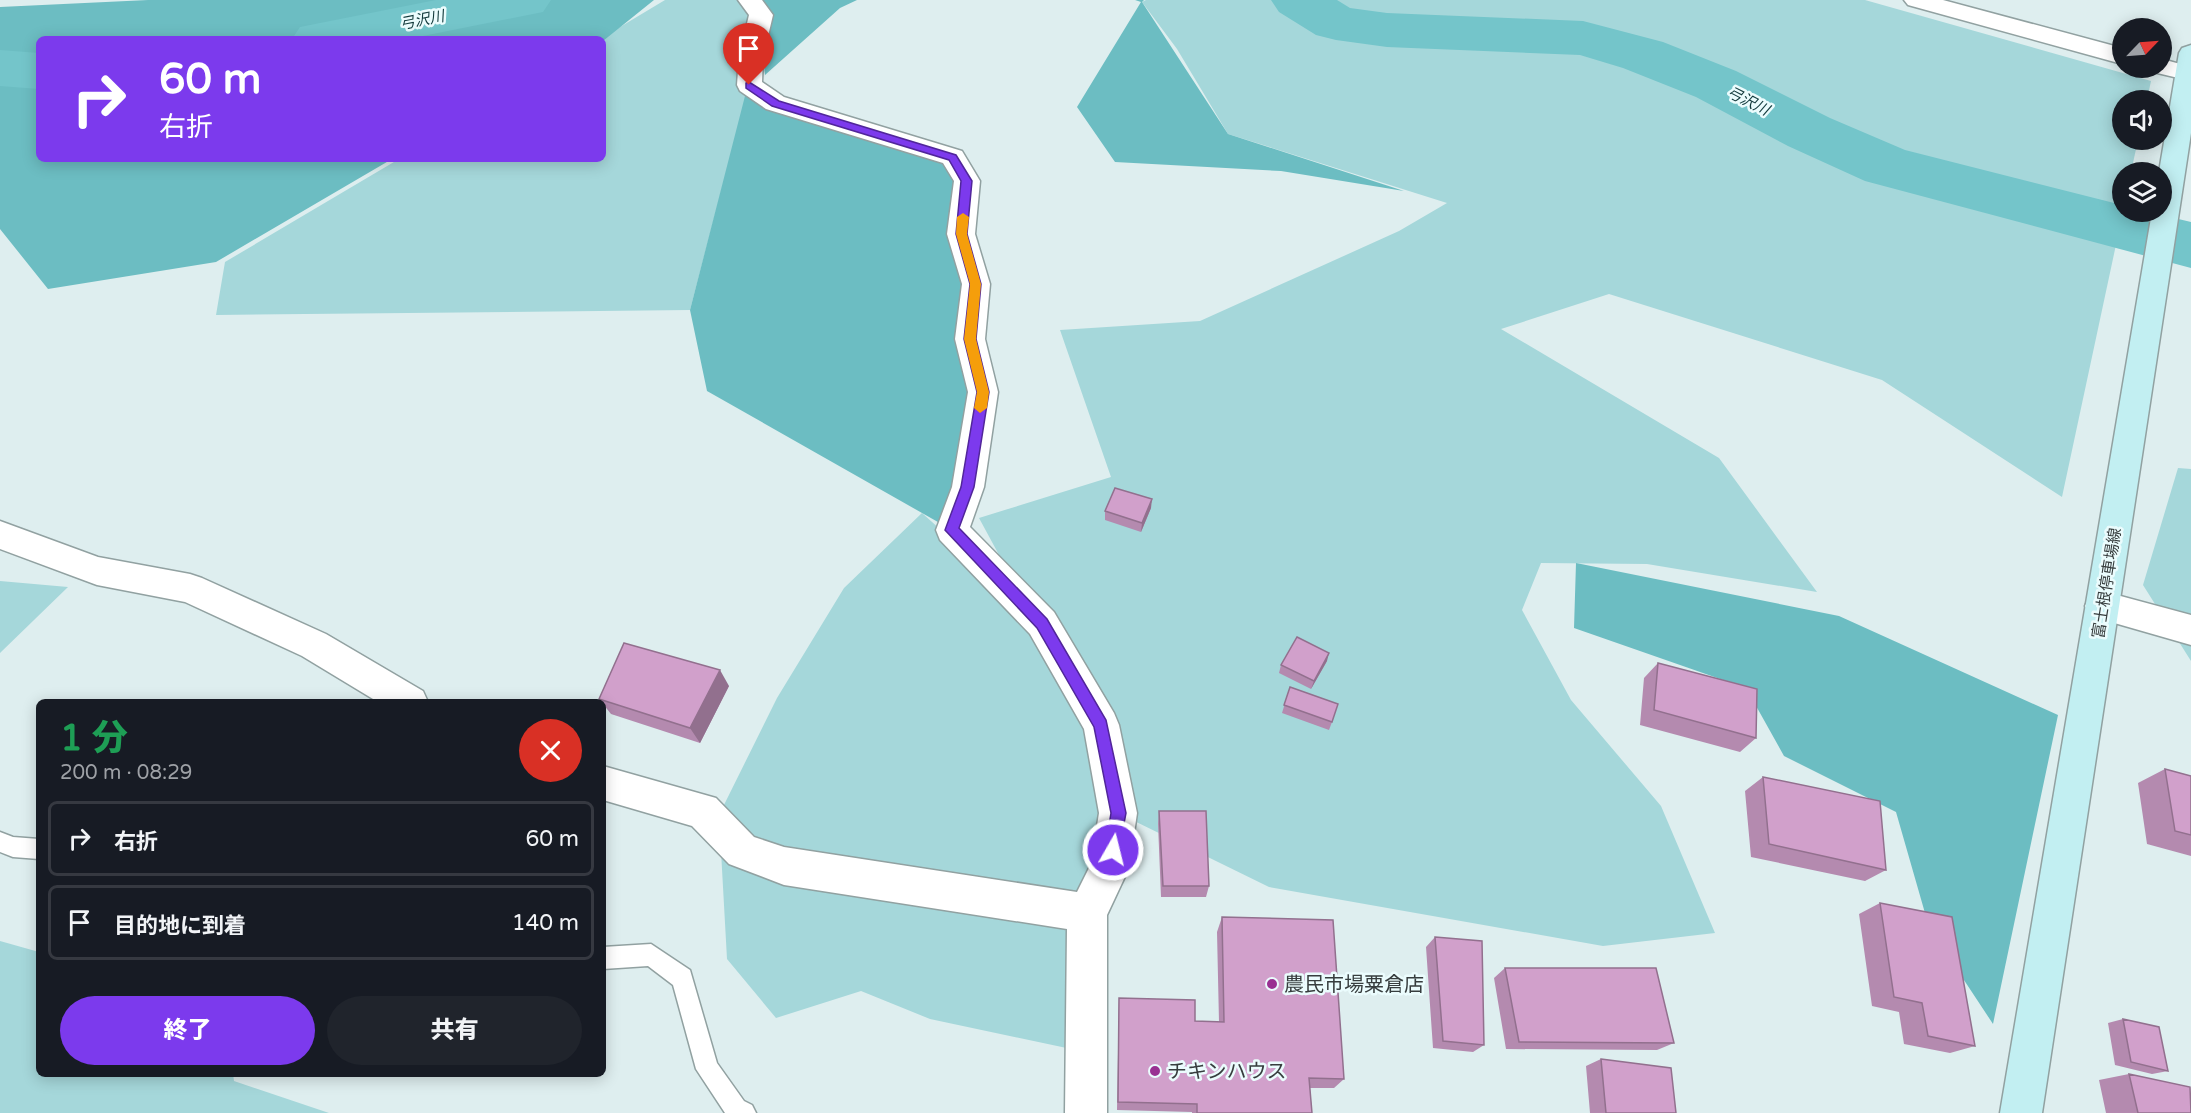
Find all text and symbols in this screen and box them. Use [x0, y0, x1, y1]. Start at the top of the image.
water label: 弓沢川 [398, 6, 448, 33]
north arrow [2112, 18, 2172, 78]
map controls [2112, 18, 2172, 222]
pin [723, 23, 774, 85]
icon: arrive [732, 32, 765, 65]
text: 60 m [159, 54, 261, 105]
icon: right [60, 60, 138, 138]
water label: 弓沢川 [1724, 83, 1774, 120]
button: sound [2112, 90, 2172, 150]
text: 右折 [159, 111, 213, 144]
button: layers [2112, 162, 2172, 222]
street label: 富士根停車場線 [2088, 526, 2126, 640]
text: 1 分 [60, 717, 128, 760]
button: close [519, 719, 582, 782]
text: 200 m · 08:29 [60, 761, 192, 785]
position arrow [1081, 818, 1145, 882]
icon: right [63, 822, 96, 855]
text: 60 m [525, 826, 579, 852]
text: 右折 [114, 829, 158, 855]
icon: arrive [63, 906, 96, 939]
text: 140 m [512, 910, 579, 936]
text: 目的地に到着 [114, 913, 246, 939]
place label: 農民市場粟倉店 [1284, 973, 1424, 997]
marker: 農民市場粟倉店 [1265, 977, 1279, 991]
button: 終了 [60, 996, 315, 1065]
button: 共有 [327, 996, 582, 1065]
place label: チキンハウス [1167, 1060, 1286, 1084]
marker: チキンハウス [1148, 1064, 1162, 1078]

